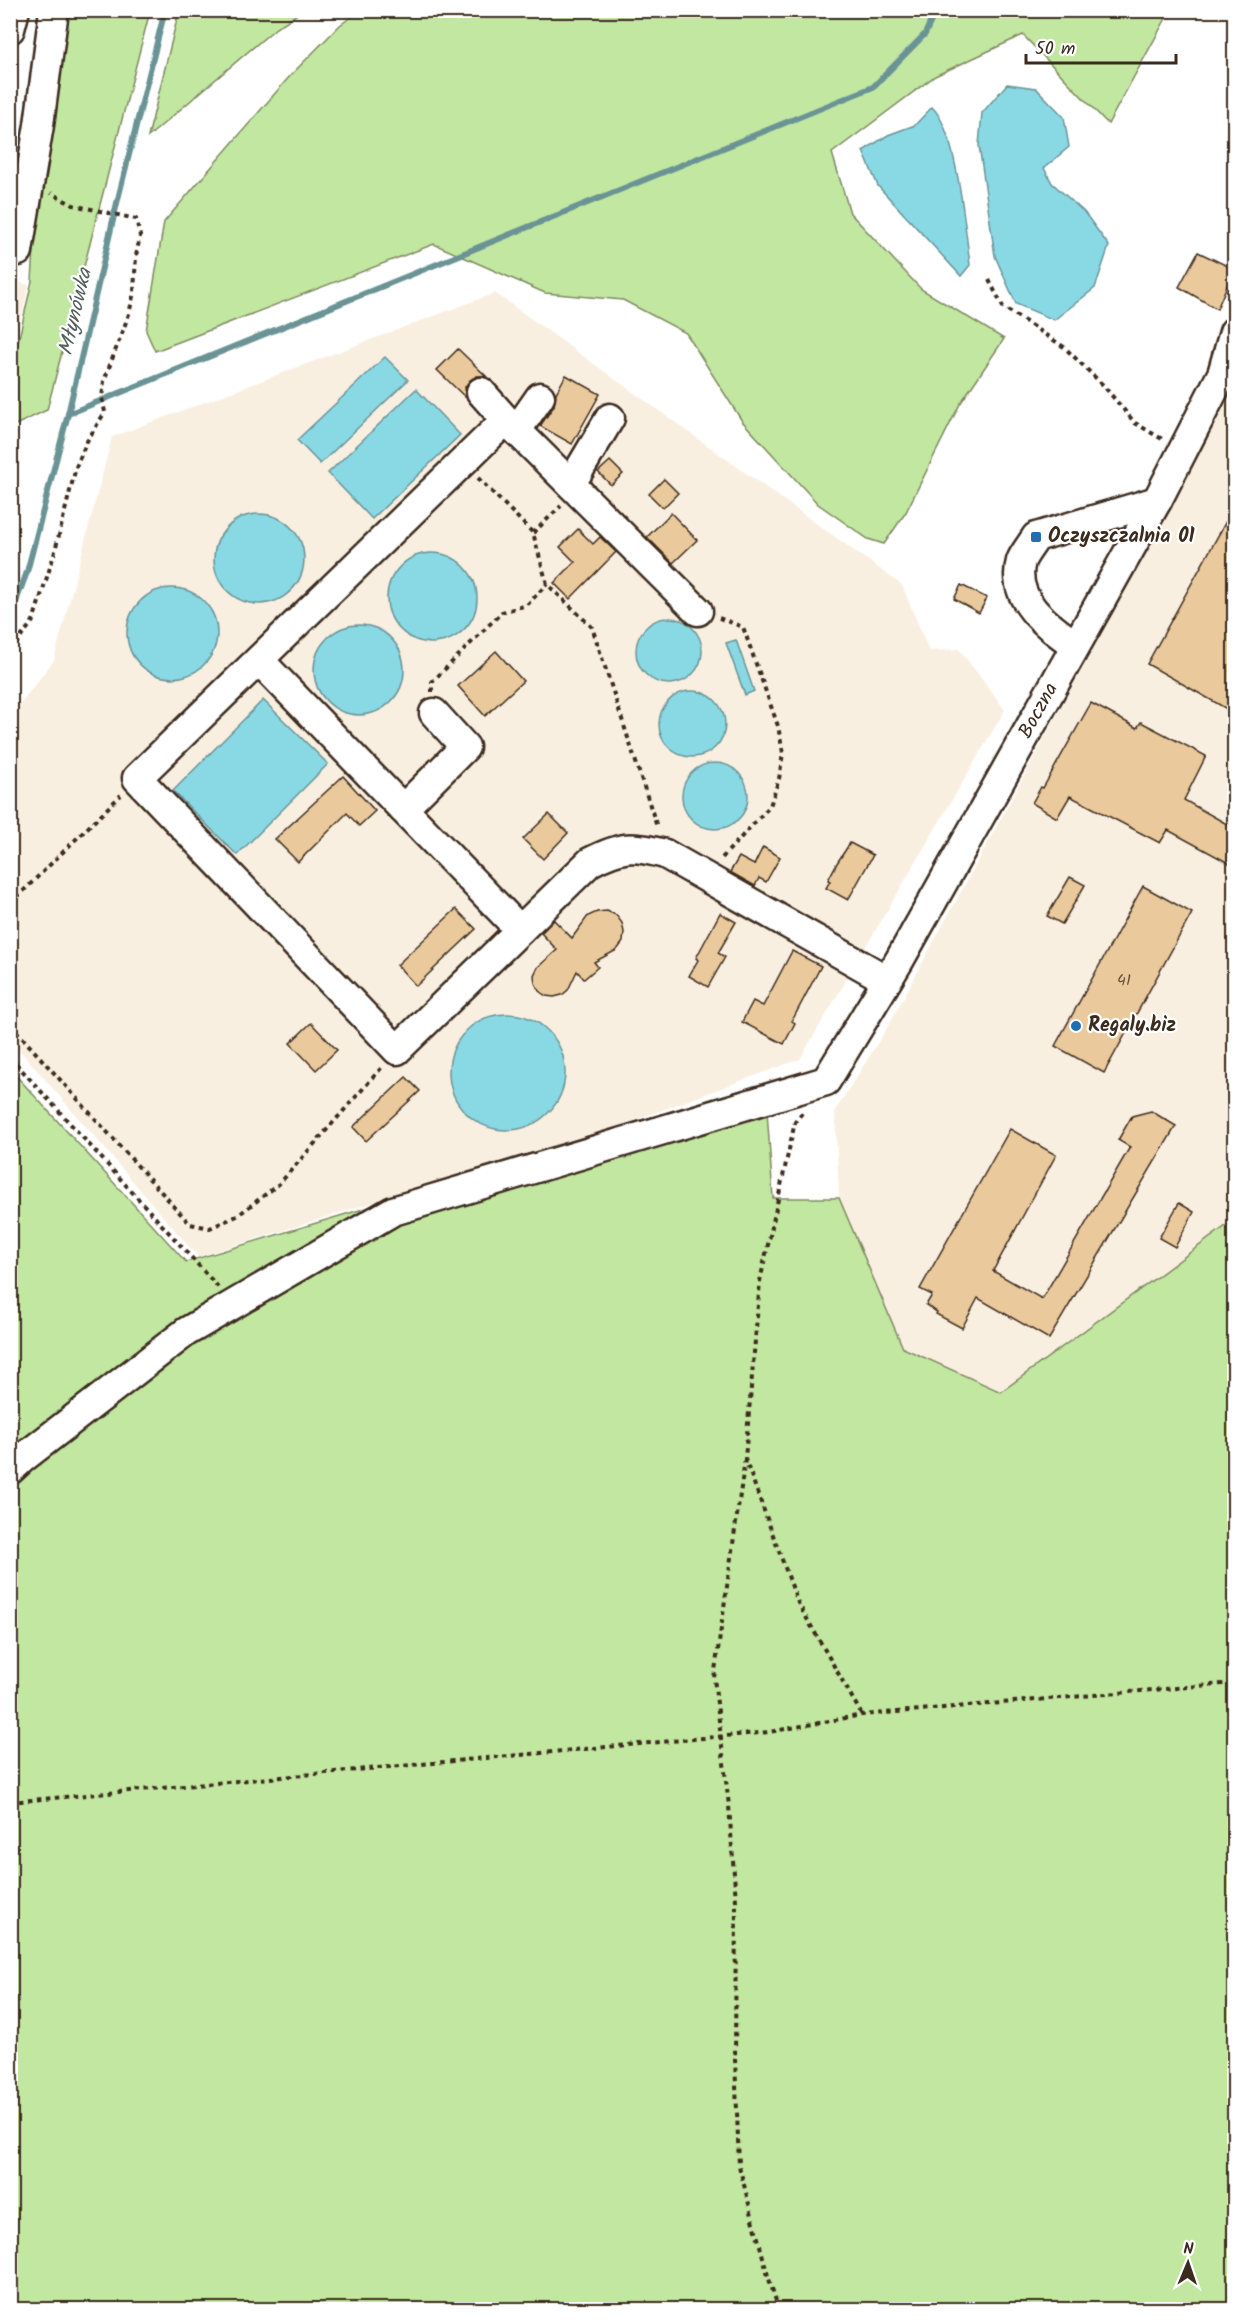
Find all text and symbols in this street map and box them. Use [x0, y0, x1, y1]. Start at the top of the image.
scale bar [1026, 27, 1176, 65]
text: 50 m [1035, 35, 1075, 64]
water label: Młynówka [50, 264, 102, 359]
place label: Oczyszczalnia 01 [1048, 521, 1194, 553]
marker: Oczyszczalnia 01 [1029, 530, 1043, 544]
street label: Boczna [1011, 677, 1067, 745]
house number: 41 [1117, 968, 1131, 993]
place label: Regaly.biz [1088, 1010, 1176, 1042]
marker: Regaly.biz [1069, 1019, 1083, 1033]
north arrow [1158, 2233, 1218, 2293]
text: N [1183, 2237, 1194, 2262]

